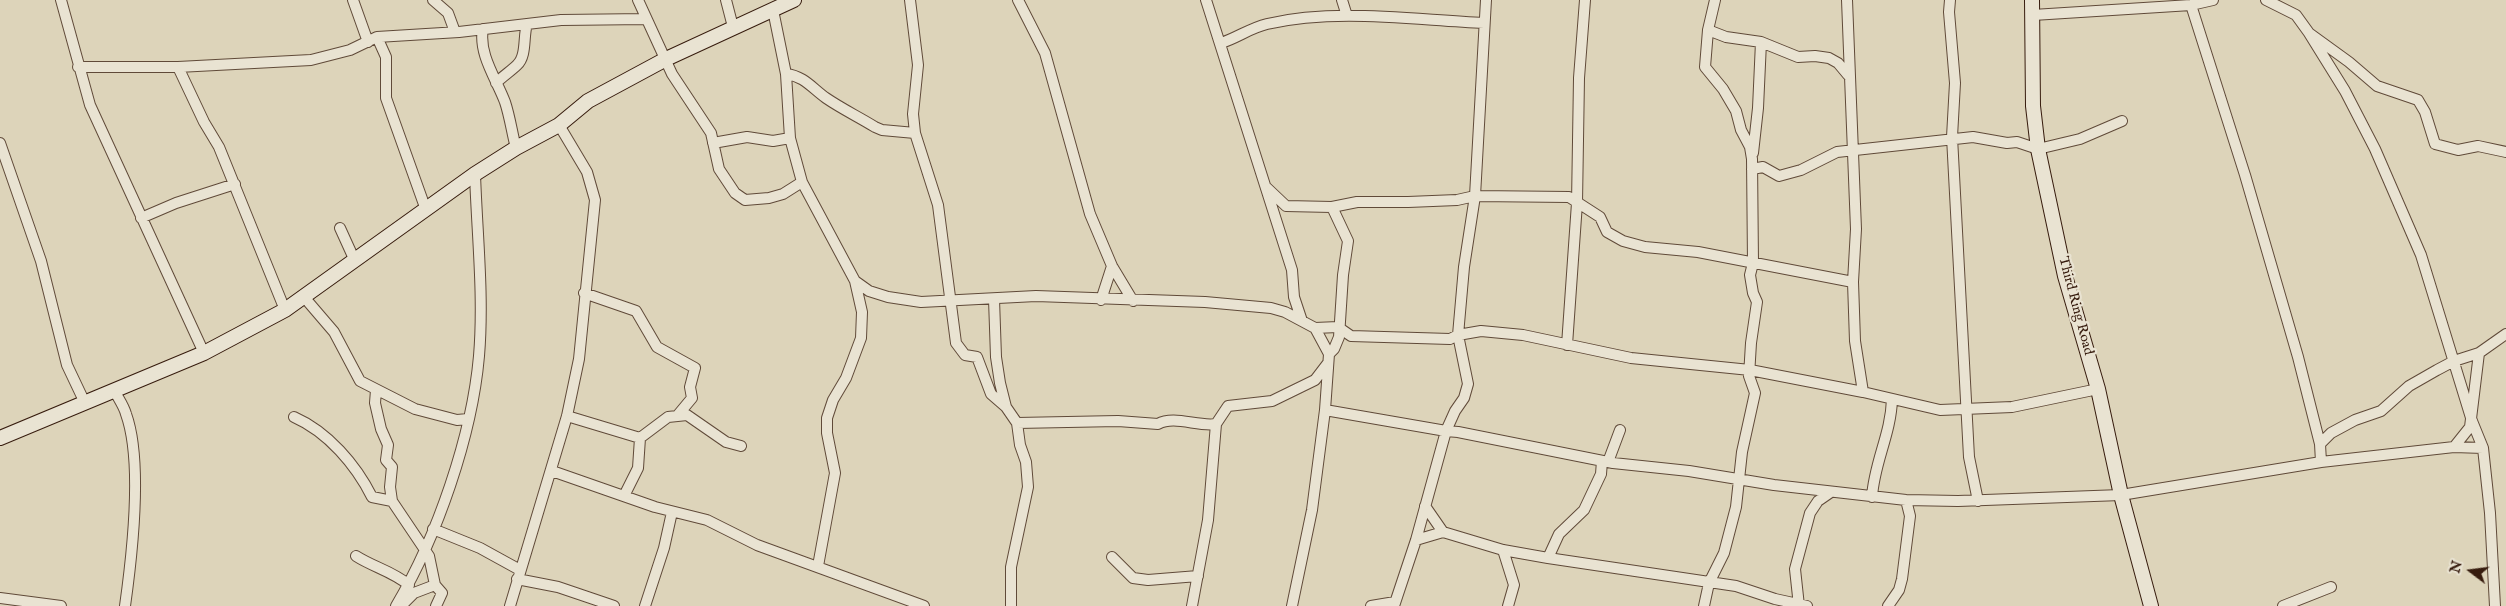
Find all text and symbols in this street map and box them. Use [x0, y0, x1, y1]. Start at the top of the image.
street label: Third Ring Road [2054, 255, 2096, 357]
north arrow [2446, 546, 2496, 596]
text: N [2446, 559, 2467, 575]

